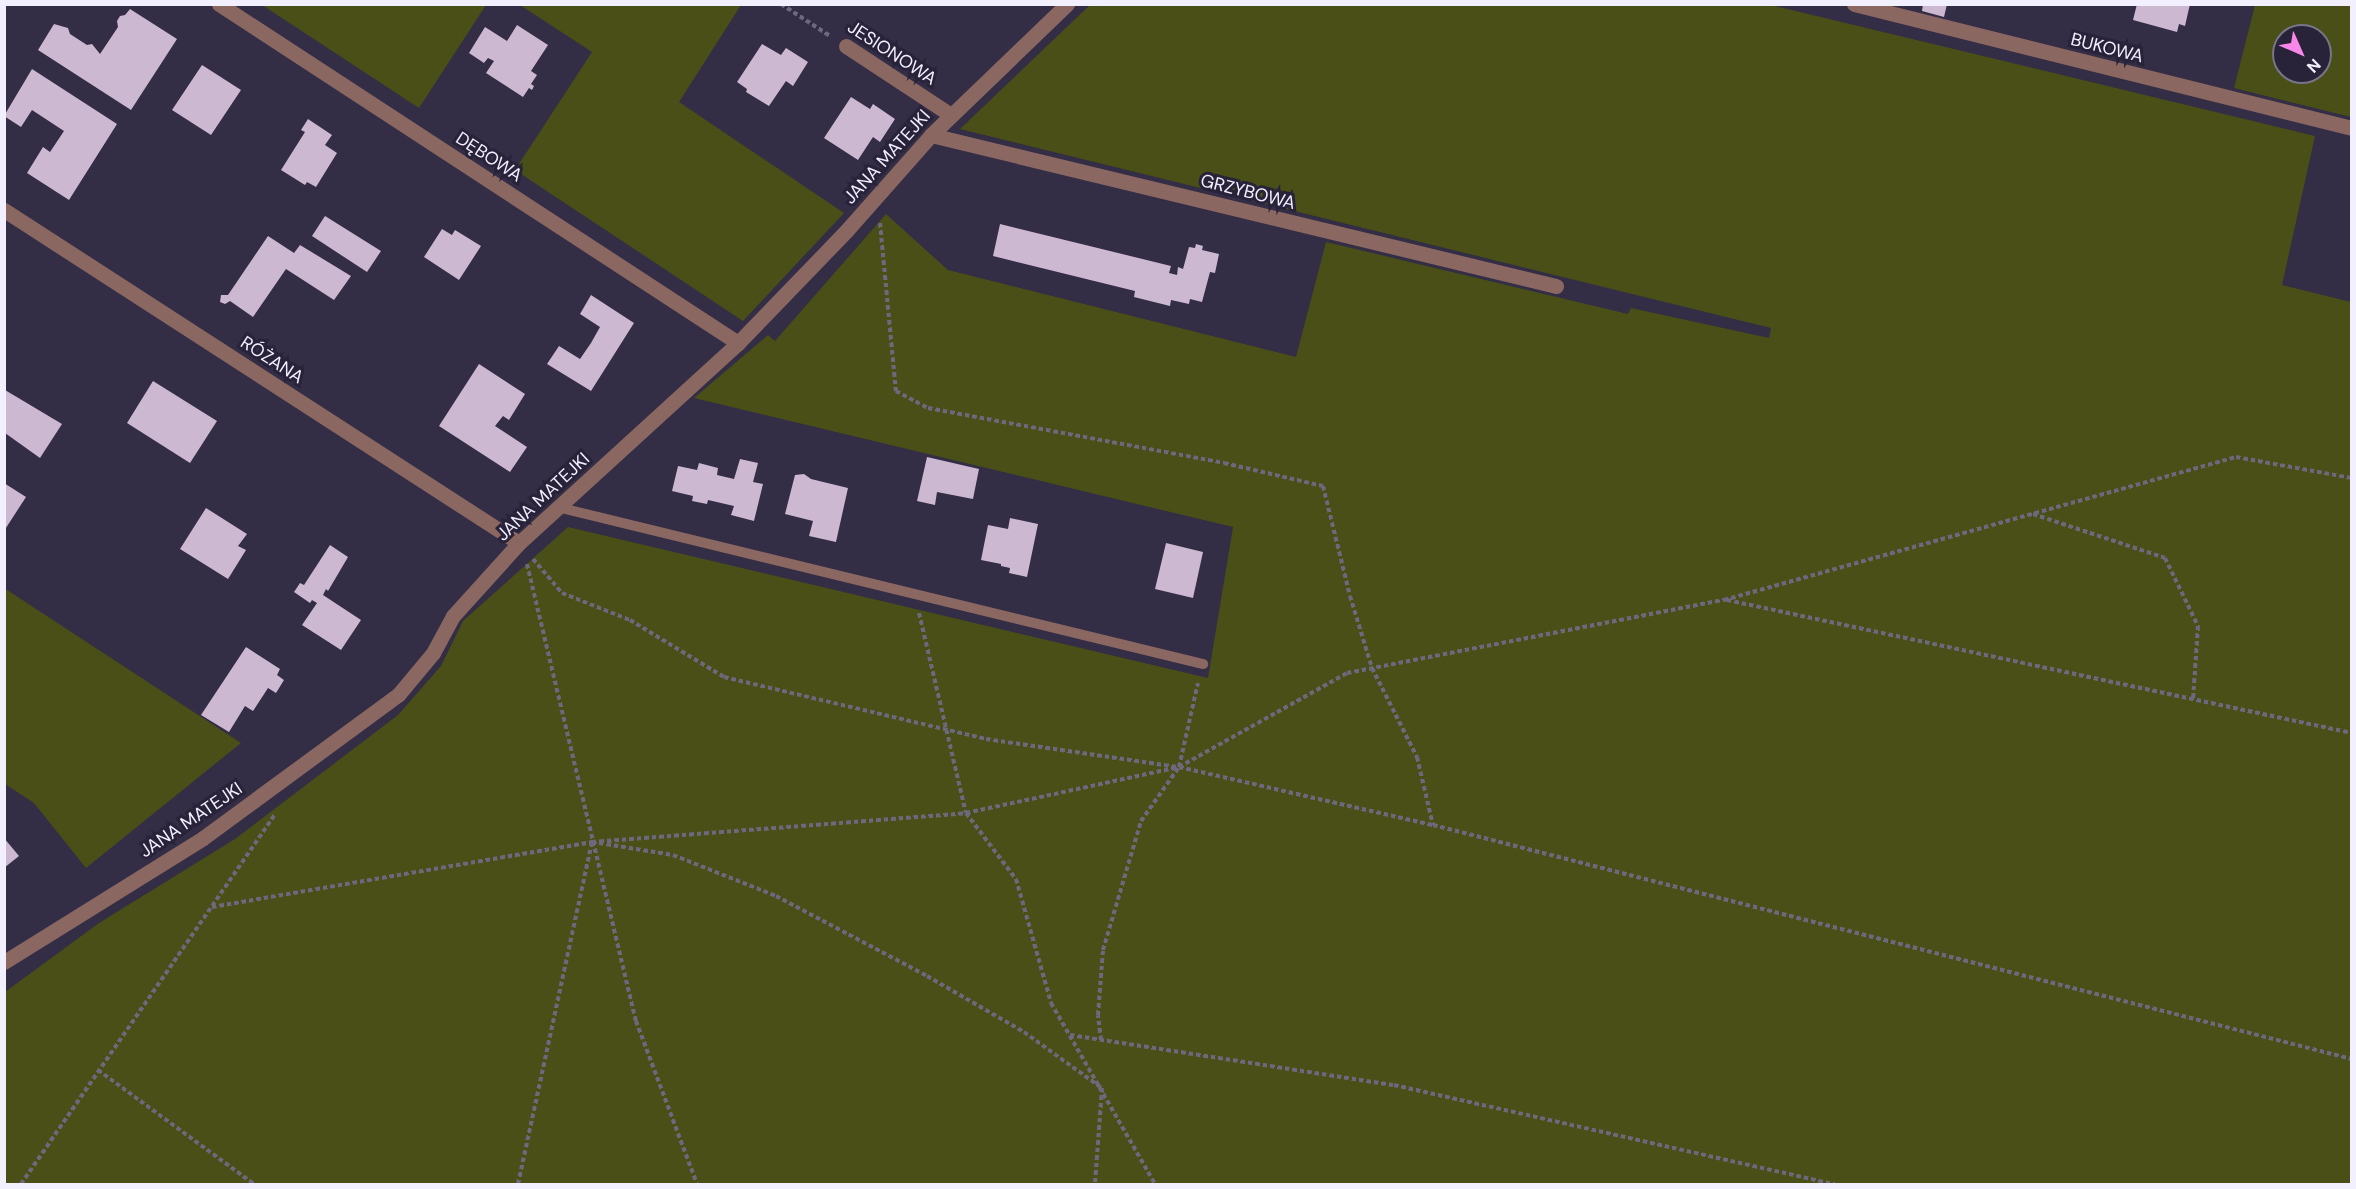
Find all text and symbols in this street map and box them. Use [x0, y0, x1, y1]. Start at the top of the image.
street label: JESIONOWA [843, 16, 941, 90]
north arrow [2272, 24, 2332, 84]
street label: BUKOWA [2068, 29, 2146, 67]
text: N [2302, 54, 2325, 77]
street label: JANA MATEJKI [839, 105, 935, 209]
street label: DĘBOWA [452, 128, 526, 186]
street label: GRZYBOWA [1198, 170, 1298, 214]
street label: RÓŻANA [236, 332, 308, 388]
street label: JANA MATEJKI [492, 448, 594, 546]
street label: JANA MATEJKI [136, 778, 246, 862]

